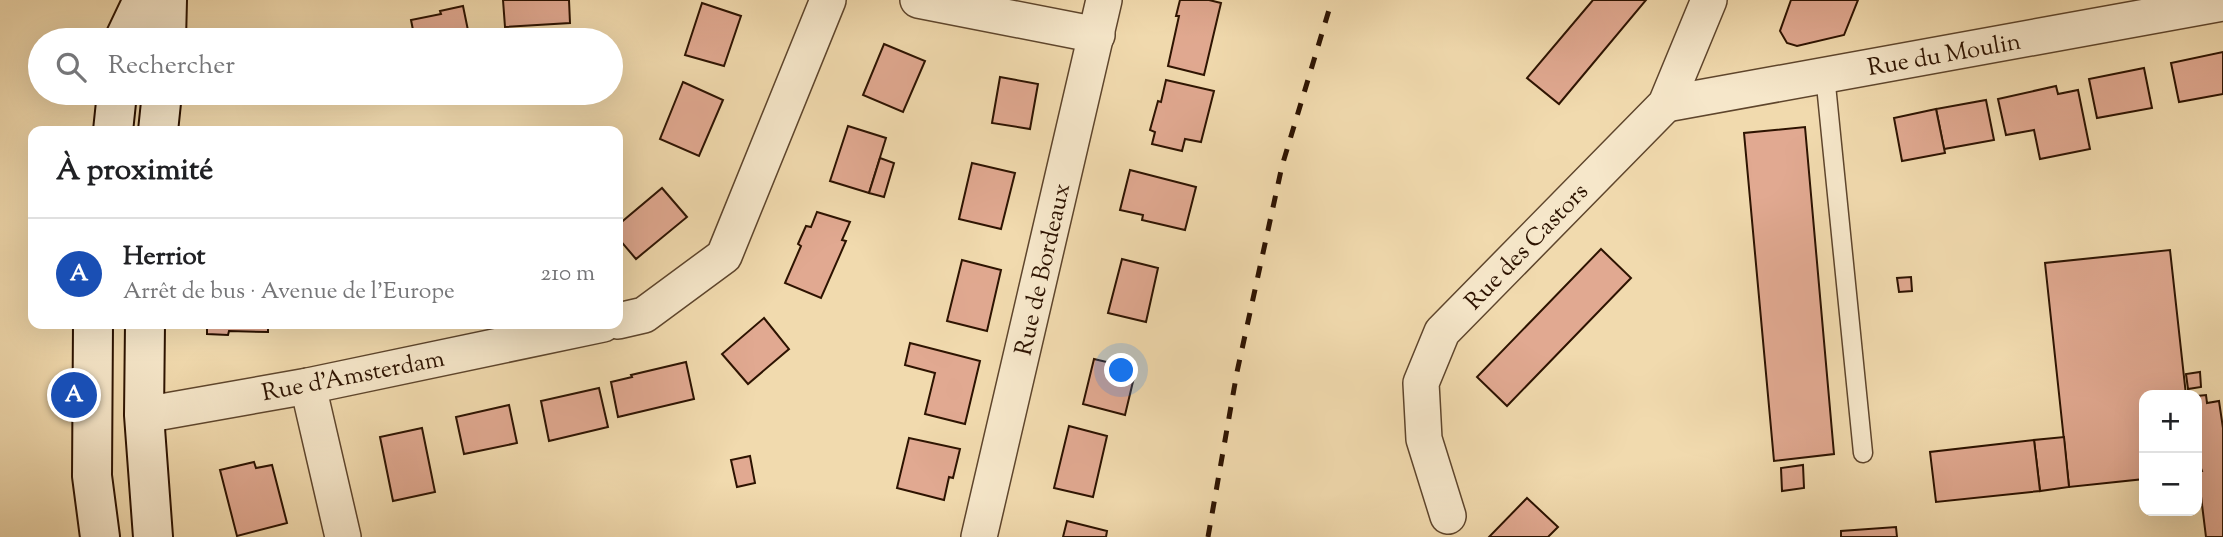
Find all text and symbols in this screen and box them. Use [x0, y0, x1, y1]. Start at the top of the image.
street label: Rue du Moulin [1865, 26, 2024, 86]
search box [28, 28, 623, 105]
icon: search [52, 48, 90, 86]
text: Rechercher [108, 48, 235, 85]
text: À proximité [56, 150, 213, 193]
street label: Rue des Castors [1458, 176, 1597, 319]
street label: Rue de Bordeaux [1008, 180, 1080, 359]
text: Herriot [123, 239, 205, 276]
text: A [70, 258, 88, 291]
text: 210 m [541, 258, 595, 291]
text: Arrêt de bus · Avenue de l'Europe [123, 276, 455, 309]
street label: Rue d'Amsterdam [259, 343, 448, 411]
your location [1104, 353, 1138, 387]
pin: A [51, 369, 97, 421]
map controls [2139, 390, 2202, 516]
button: + [2139, 390, 2202, 453]
button: − [2139, 453, 2202, 516]

